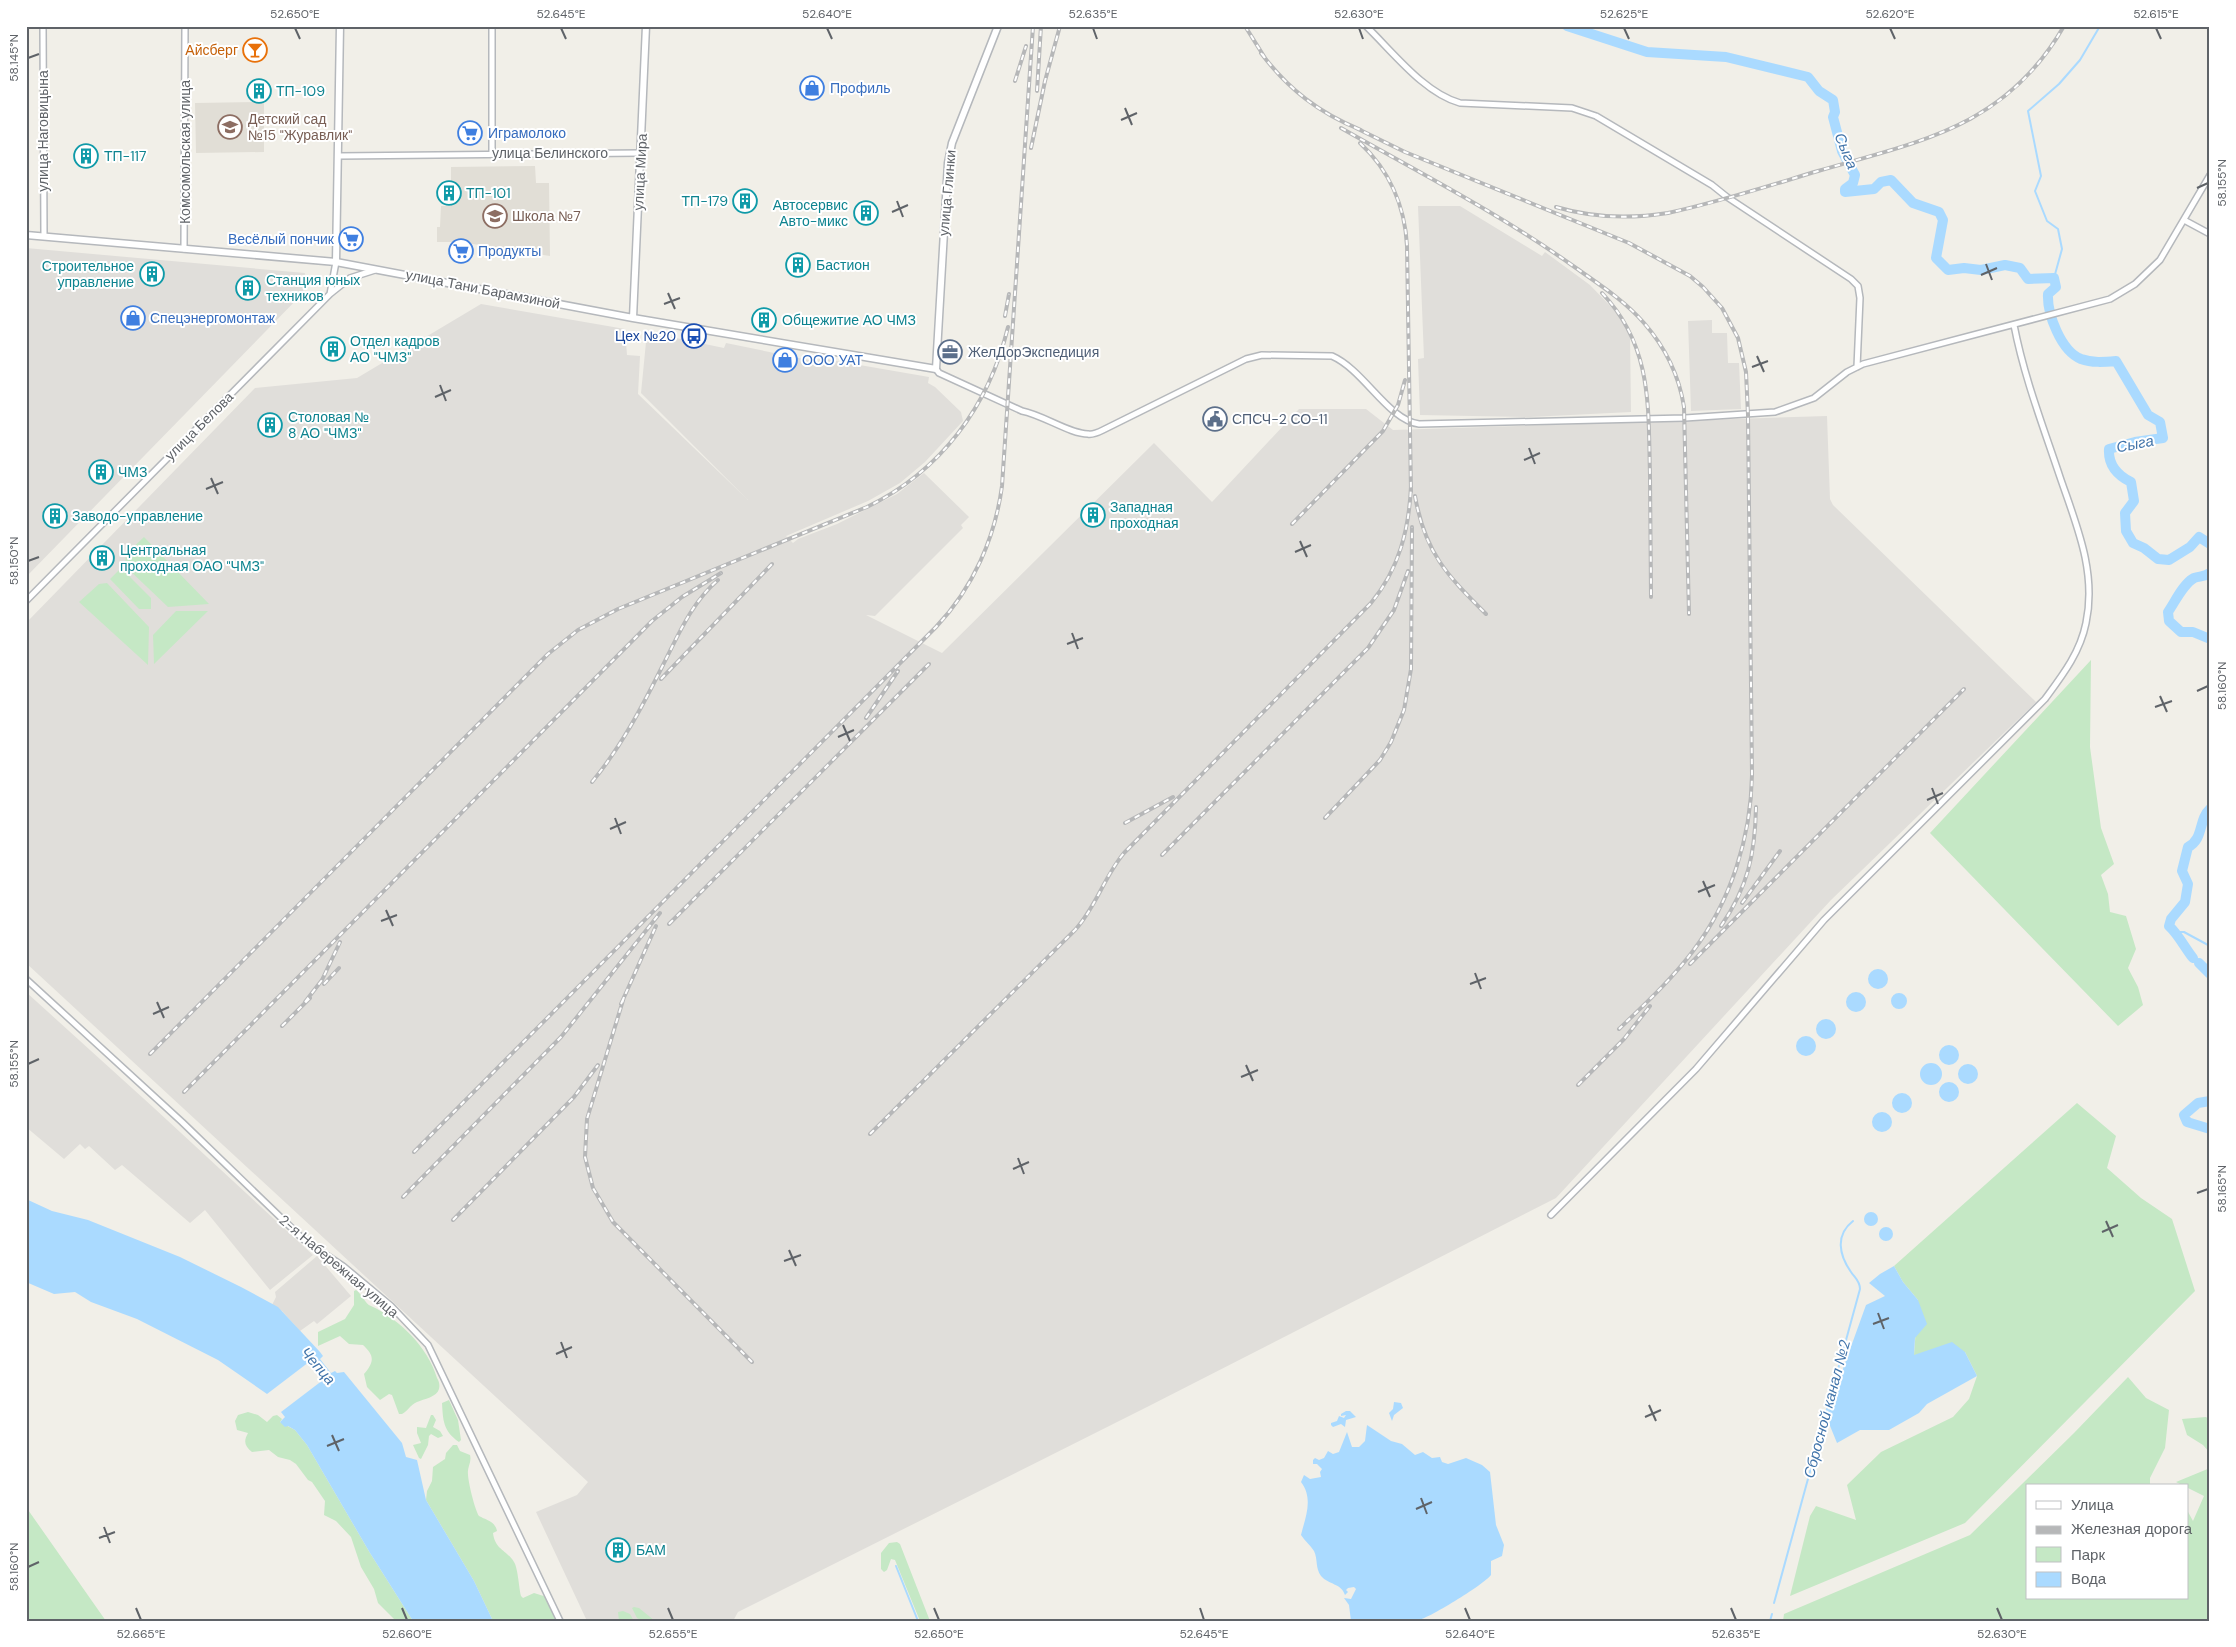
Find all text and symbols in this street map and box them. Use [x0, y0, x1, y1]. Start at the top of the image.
text: 52.650°E [270, 6, 320, 22]
text: 52.645°E [536, 6, 586, 22]
text: 52.640°E [802, 6, 852, 22]
text: 52.635°E [1069, 6, 1118, 22]
text: 52.630°E [1334, 6, 1384, 22]
text: 52.625°E [1600, 6, 1648, 22]
text: 52.620°E [1865, 6, 1915, 22]
text: 52.615°E [2133, 6, 2179, 22]
text: 58.145°N [6, 34, 22, 82]
bar icon: Айсберг [242, 37, 268, 63]
place label: Айсберг [185, 41, 238, 59]
street label: улица Наговицына [34, 70, 52, 192]
shop icon: Профиль [799, 75, 825, 101]
building icon: ТП-109 [246, 78, 272, 104]
place label: Профиль [830, 79, 890, 97]
street label: Комсомольская улица [176, 80, 194, 224]
place label: ТП-109 [276, 82, 325, 100]
place label: Детский сад №15 "Журавлик" [248, 110, 352, 144]
school or university icon: Детский сад №15 "Журавлик" [217, 114, 243, 140]
supermarket icon: Играмолоко [457, 120, 483, 146]
place label: Играмолоко [488, 124, 566, 142]
water label: Сыга [1830, 130, 1862, 172]
street label: улица Мира [629, 133, 651, 211]
building icon: ТП-117 [73, 143, 99, 169]
street label: улица Белинского [492, 144, 608, 162]
place label: ТП-117 [104, 147, 146, 165]
street label: улица Глинки [934, 149, 960, 237]
text: 58.155°N [2214, 159, 2230, 207]
building icon: ТП-101 [436, 180, 462, 206]
place label: ТП-101 [466, 184, 511, 202]
building icon: ТП-179 [732, 188, 758, 214]
place label: ТП-179 [682, 192, 728, 210]
place label: Автосервис Авто-микс [773, 196, 848, 230]
building icon: Автосервис Авто-микс [853, 200, 879, 226]
school or university icon: Школа №7 [482, 203, 508, 229]
place label: Школа №7 [512, 207, 581, 225]
supermarket icon: Весёлый пончик [338, 226, 364, 252]
place label: Весёлый пончик [228, 230, 335, 248]
supermarket icon: Продукты [448, 238, 474, 264]
place label: Продукты [478, 242, 541, 260]
building icon: Бастион [785, 252, 811, 278]
place label: Бастион [816, 256, 870, 274]
place label: Строительное управление [42, 257, 134, 291]
building icon: Строительное управление [139, 261, 165, 287]
street label: улица Тани Барамзиной [404, 265, 562, 313]
place label: Станция юных техников [266, 271, 360, 305]
building icon: Станция юных техников [235, 275, 261, 301]
shop icon: Спецэнергомонтаж [120, 305, 146, 331]
building icon: Общежитие АО ЧМЗ [751, 307, 777, 333]
place label: Спецэнергомонтаж [150, 309, 276, 327]
place label: Общежитие АО ЧМЗ [782, 311, 916, 329]
bus stop icon: Цех №20 [681, 323, 707, 349]
place label: Цех №20 [615, 327, 676, 345]
place label: Отдел кадров АО "ЧМЗ" [350, 332, 440, 366]
building icon: Отдел кадров АО "ЧМЗ" [320, 336, 346, 362]
office icon: ЖелДорЭкспедиция [937, 339, 963, 365]
place label: ЖелДорЭкспедиция [968, 343, 1099, 361]
shop icon: ООО УАТ [772, 347, 798, 373]
place label: ООО УАТ [802, 351, 864, 369]
street label: улица Белова [161, 388, 237, 464]
public building icon: СПСЧ-2 СО-11 [1202, 406, 1228, 432]
place label: Столовая № 8 АО "ЧМЗ" [288, 408, 369, 442]
place label: СПСЧ-2 СО-11 [1232, 410, 1328, 428]
building icon: Столовая № 8 АО "ЧМЗ" [257, 412, 283, 438]
water label: Сыга [2115, 431, 2155, 457]
building icon: ЧМЗ [88, 459, 114, 485]
place label: ЧМЗ [118, 463, 147, 481]
place label: Западная проходная [1110, 498, 1179, 532]
building icon: Западная проходная [1080, 502, 1106, 528]
building icon: Заводо-управление [42, 503, 68, 529]
place label: Заводо-управление [72, 507, 203, 525]
text: 58.150°N [6, 537, 22, 585]
place label: Центральная проходная ОАО "ЧМЗ" [120, 541, 264, 575]
building icon: Центральная проходная ОАО "ЧМЗ" [89, 545, 115, 571]
text: 58.160°N [2214, 662, 2230, 710]
text: 58.155°N [6, 1040, 22, 1088]
text: 58.165°N [2214, 1165, 2230, 1213]
street label: 2-я Набережная улица [276, 1211, 403, 1321]
water label: Сбросной канал №2 [1799, 1338, 1855, 1480]
water label: Чепца [296, 1343, 340, 1389]
legend [2026, 1484, 2188, 1600]
text: Улица [2071, 1495, 2114, 1515]
text: Железная дорога [2071, 1519, 2193, 1539]
building icon: БАМ [605, 1537, 631, 1563]
place label: БАМ [636, 1541, 666, 1559]
text: 58.160°N [6, 1543, 22, 1591]
text: Парк [2071, 1545, 2105, 1565]
text: Вода [2071, 1569, 2107, 1589]
text: 52.665°E [116, 1626, 166, 1642]
text: 52.660°E [382, 1626, 432, 1642]
text: 52.655°E [649, 1626, 698, 1642]
text: 52.650°E [914, 1626, 964, 1642]
text: 52.645°E [1179, 1626, 1229, 1642]
text: 52.640°E [1445, 1626, 1495, 1642]
text: 52.635°E [1712, 1626, 1761, 1642]
text: 52.630°E [1977, 1626, 2027, 1642]

